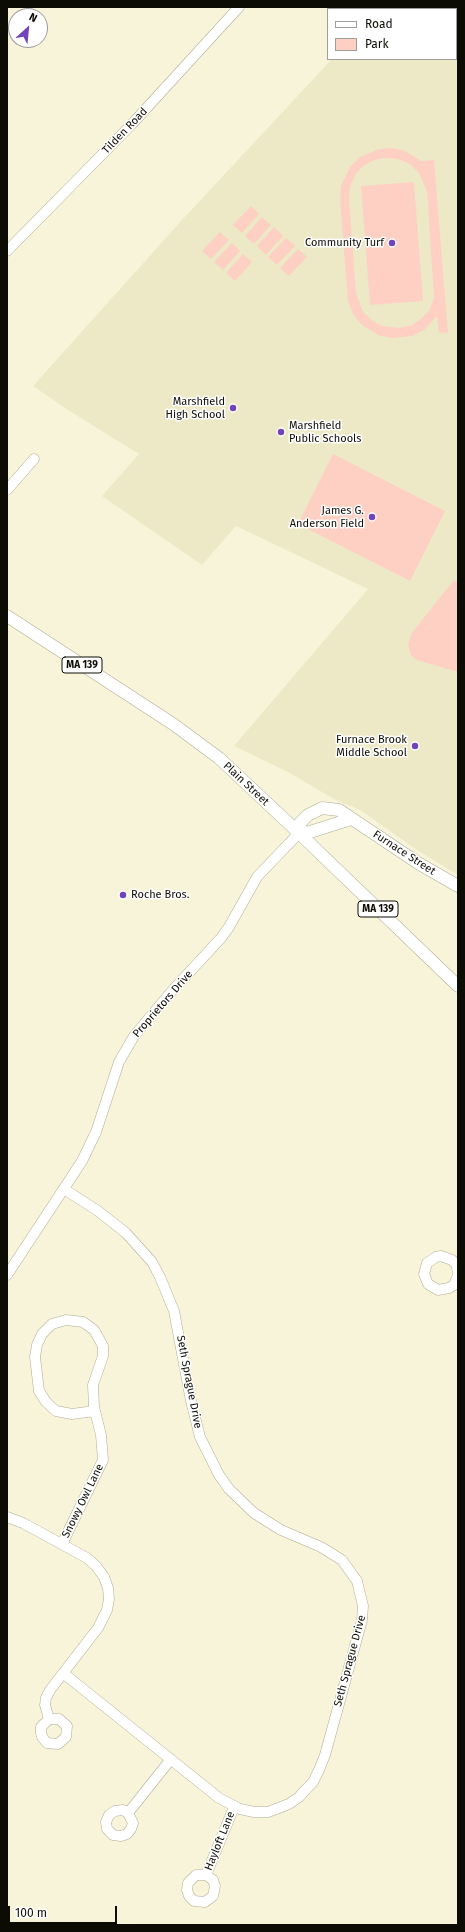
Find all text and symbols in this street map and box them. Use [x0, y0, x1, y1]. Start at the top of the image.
north arrow [8, 8, 48, 48]
legend [327, 8, 457, 60]
text: N [27, 10, 39, 25]
text: Road [365, 17, 393, 31]
text: Park [365, 37, 389, 51]
street label: Tilden Road [100, 105, 150, 157]
place label: Community Turf [305, 236, 384, 250]
marker: Community Turf [387, 238, 397, 248]
place label: Marshfield High School [166, 395, 225, 421]
marker: Marshfield High School [228, 403, 238, 413]
place label: Marshfield Public Schools [289, 419, 361, 445]
marker: Marshfield Public Schools [276, 427, 286, 437]
place label: James G. Anderson Field [290, 504, 364, 530]
marker: James G. Anderson Field [367, 512, 377, 522]
road number: MA 139 [62, 657, 102, 673]
place label: Furnace Brook Middle School [336, 733, 407, 759]
marker: Furnace Brook Middle School [410, 741, 420, 751]
street label: Plain Street [220, 759, 272, 809]
street label: Furnace Street [370, 828, 438, 878]
place label: Roche Bros. [131, 888, 189, 902]
marker: Roche Bros. [118, 890, 128, 900]
road number: MA 139 [358, 901, 398, 917]
street label: Proprietors Drive [130, 968, 196, 1040]
street label: Seth Sprague Drive [174, 1334, 204, 1430]
street label: Snowy Owl Lane [59, 1462, 107, 1540]
street label: Seth Sprague Drive [331, 1614, 369, 1708]
street label: Hayloft Lane [202, 1809, 238, 1873]
scale bar [10, 1898, 119, 1924]
text: 100 m [15, 1906, 47, 1920]

